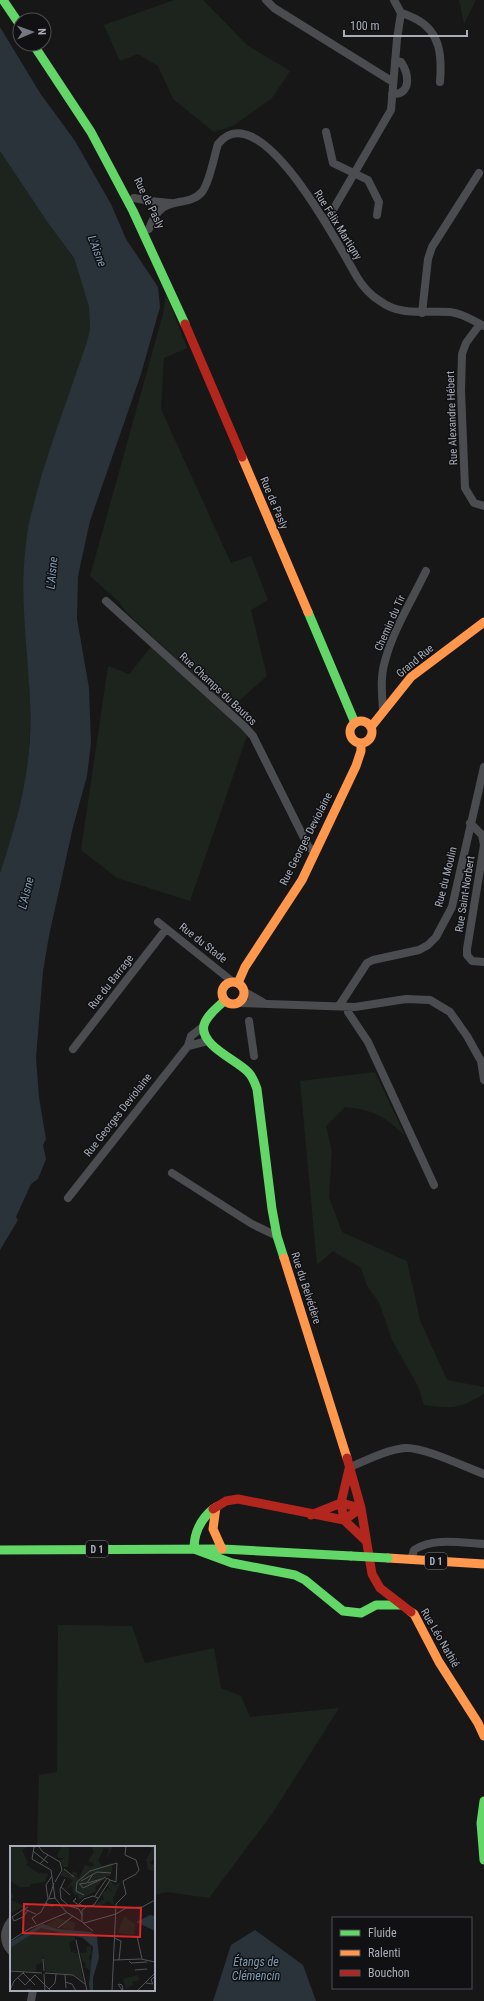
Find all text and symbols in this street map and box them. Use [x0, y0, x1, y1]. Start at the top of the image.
north arrow [12, 12, 52, 52]
scale bar [344, 12, 467, 38]
text: 100 m [350, 19, 380, 33]
text: N [35, 28, 48, 36]
street label: Rue de Pasly [131, 175, 167, 231]
street label: Rue Félix Martigny [311, 188, 365, 263]
water label: L'Aisne [85, 233, 110, 269]
street label: Rue Alexandre Hébert [444, 371, 460, 465]
street label: Rue de Pasly [257, 475, 291, 531]
water label: L'Aisne [44, 556, 60, 590]
street label: Chemin du Tir [372, 592, 408, 653]
street label: Grand Rue [394, 642, 436, 680]
street label: Rue Champs du Bautos [177, 650, 259, 728]
street label: Rue Georges Deviolaine [277, 790, 335, 888]
street label: Rue du Moulin [432, 846, 460, 908]
street label: Rue Saint-Norbert [453, 855, 477, 933]
water label: L'Aisne [15, 875, 37, 911]
street label: Rue du Stade [177, 920, 229, 966]
street label: Rue du Barrage [86, 952, 136, 1012]
street label: Rue Georges Deviolaine [81, 1071, 155, 1159]
street label: Rue du Belvédère [288, 1250, 324, 1326]
road number: D 1 [86, 1541, 108, 1557]
road number: D 1 [425, 1553, 447, 1569]
street label: Rue Léo Nathié [418, 1606, 462, 1670]
inset map [10, 1846, 155, 1991]
legend [332, 1917, 472, 1989]
text: Fluide [368, 1926, 397, 1940]
text: Ralenti [368, 1946, 401, 1960]
water label: Étangs de Clémencin [232, 1954, 280, 1983]
text: Bouchon [368, 1966, 410, 1980]

